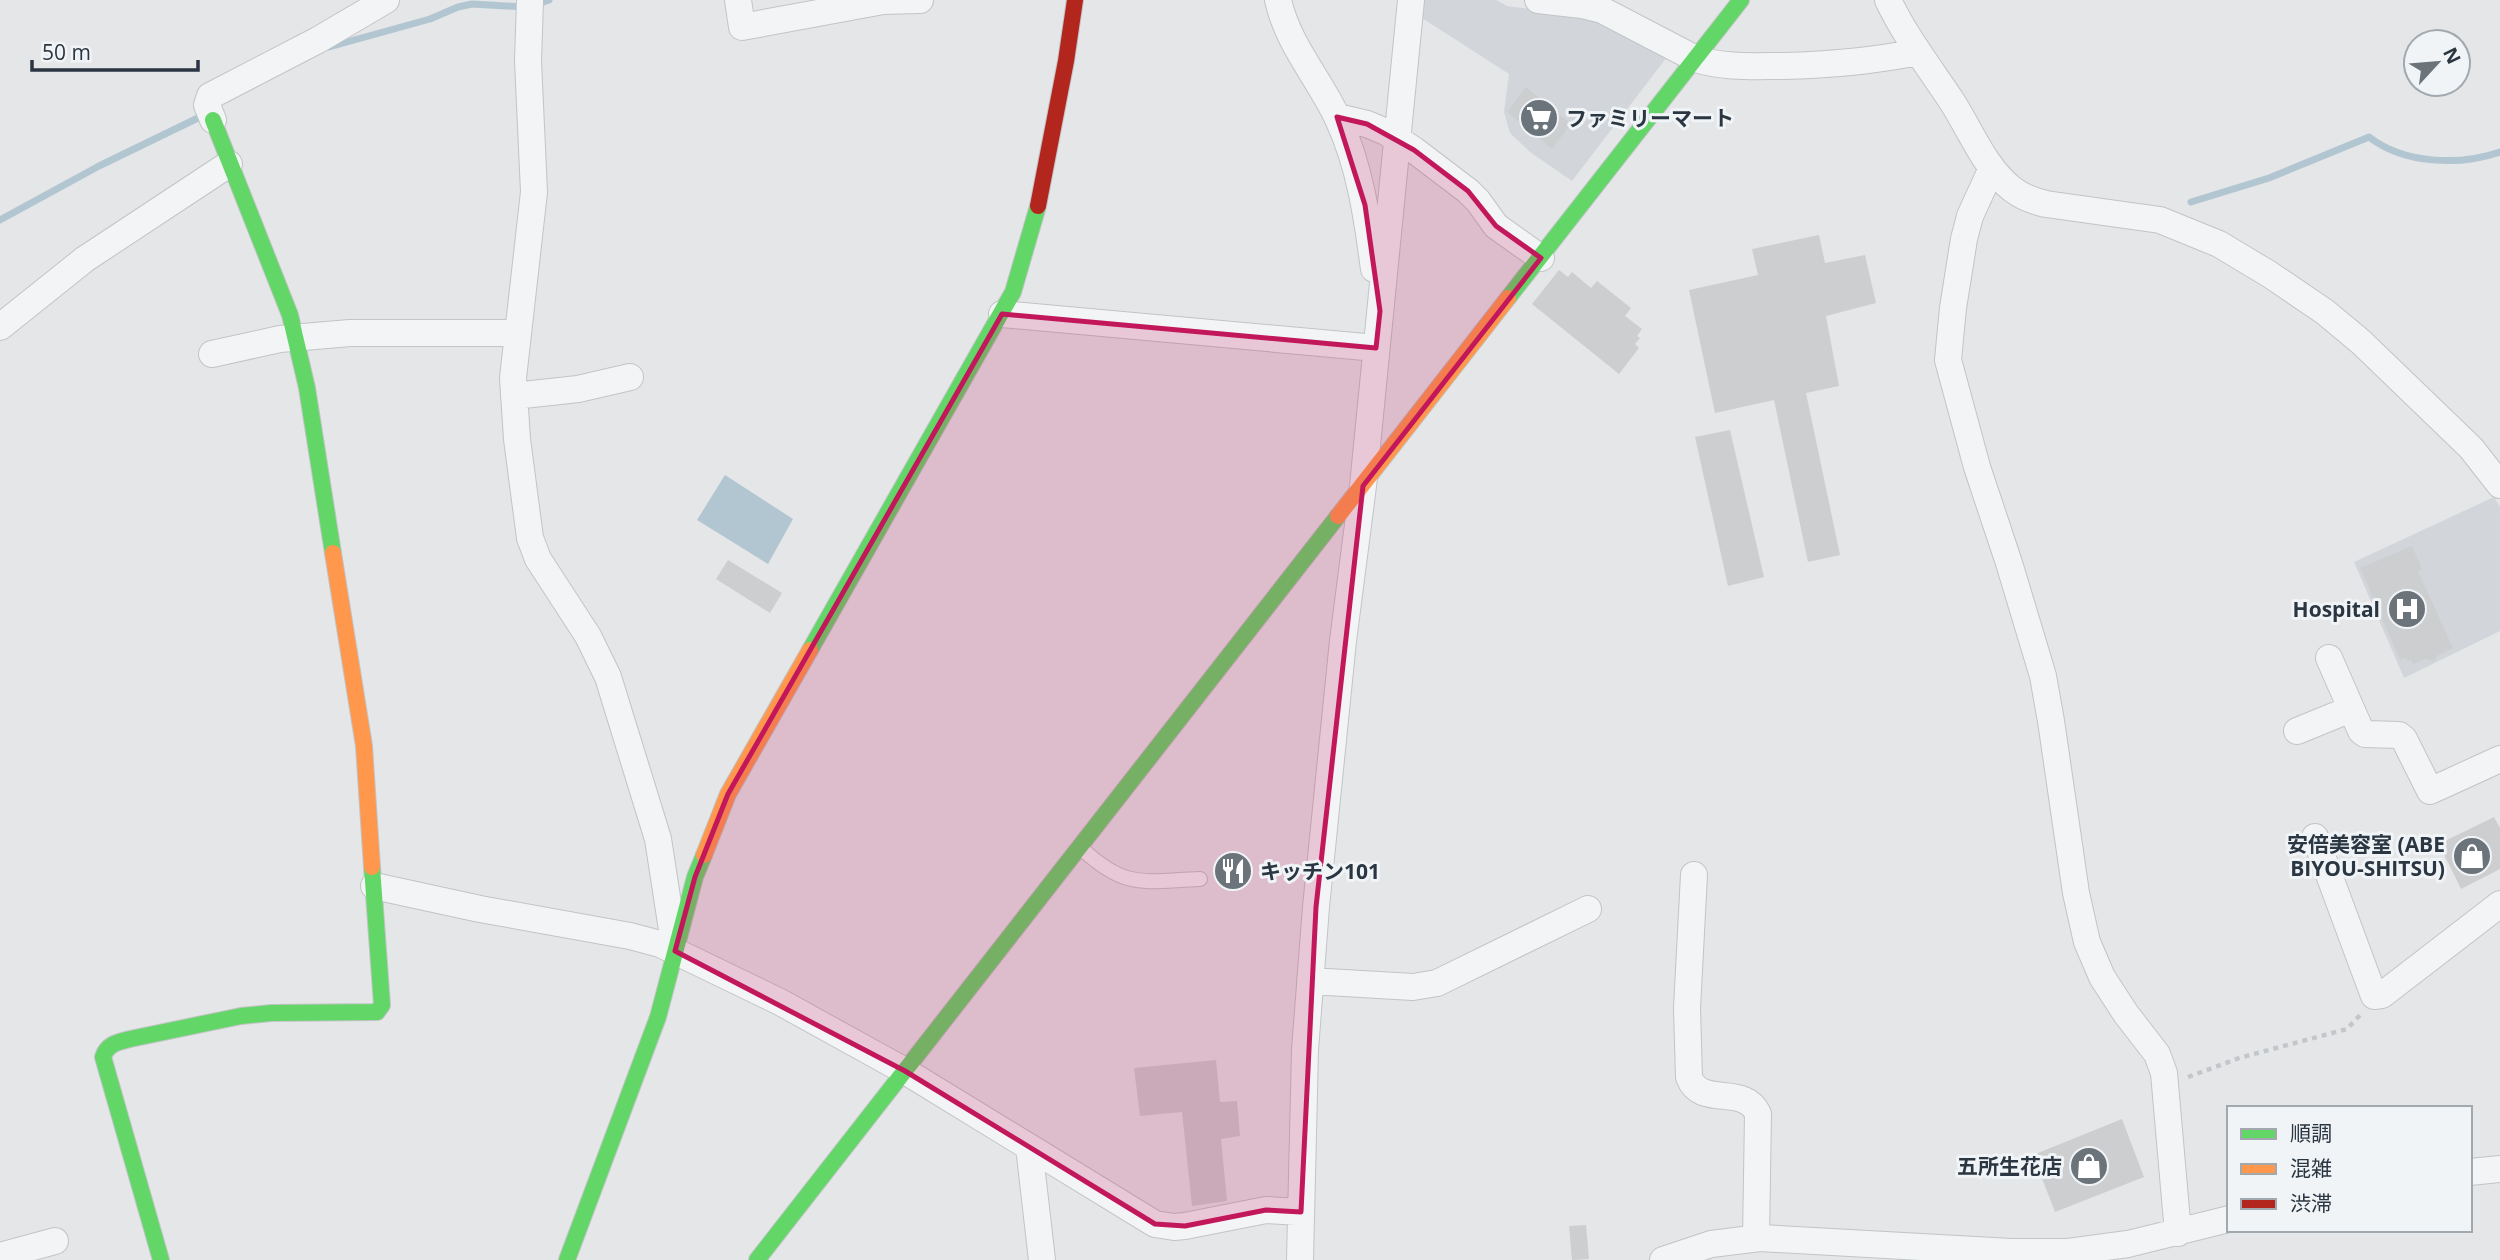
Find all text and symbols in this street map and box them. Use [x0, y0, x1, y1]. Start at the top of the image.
scale bar [32, 28, 198, 72]
north arrow [2402, 28, 2472, 98]
text: 50 m [42, 38, 91, 66]
text: N [2437, 43, 2467, 68]
supermarket icon: ファミリーマート [1518, 97, 1560, 139]
place label: ファミリーマート [1566, 104, 1734, 132]
hospital icon: Hospital [2386, 588, 2428, 630]
place label: Hospital [2293, 595, 2380, 623]
place label: 安倍美容室 (ABE BIYOU-SHITSU) [2287, 830, 2445, 882]
shop icon: 安倍美容室 (ABE BIYOU-SHITSU) [2451, 835, 2493, 877]
restaurant icon: キッチン101 [1212, 850, 1254, 892]
place label: キッチン101 [1260, 857, 1380, 885]
legend [2227, 1106, 2472, 1232]
text: 順調 [2290, 1119, 2332, 1147]
shop icon: 五所生花店 [2068, 1145, 2110, 1187]
place label: 五所生花店 [1957, 1152, 2062, 1180]
text: 混雑 [2290, 1154, 2332, 1182]
text: 渋滞 [2290, 1189, 2332, 1217]

